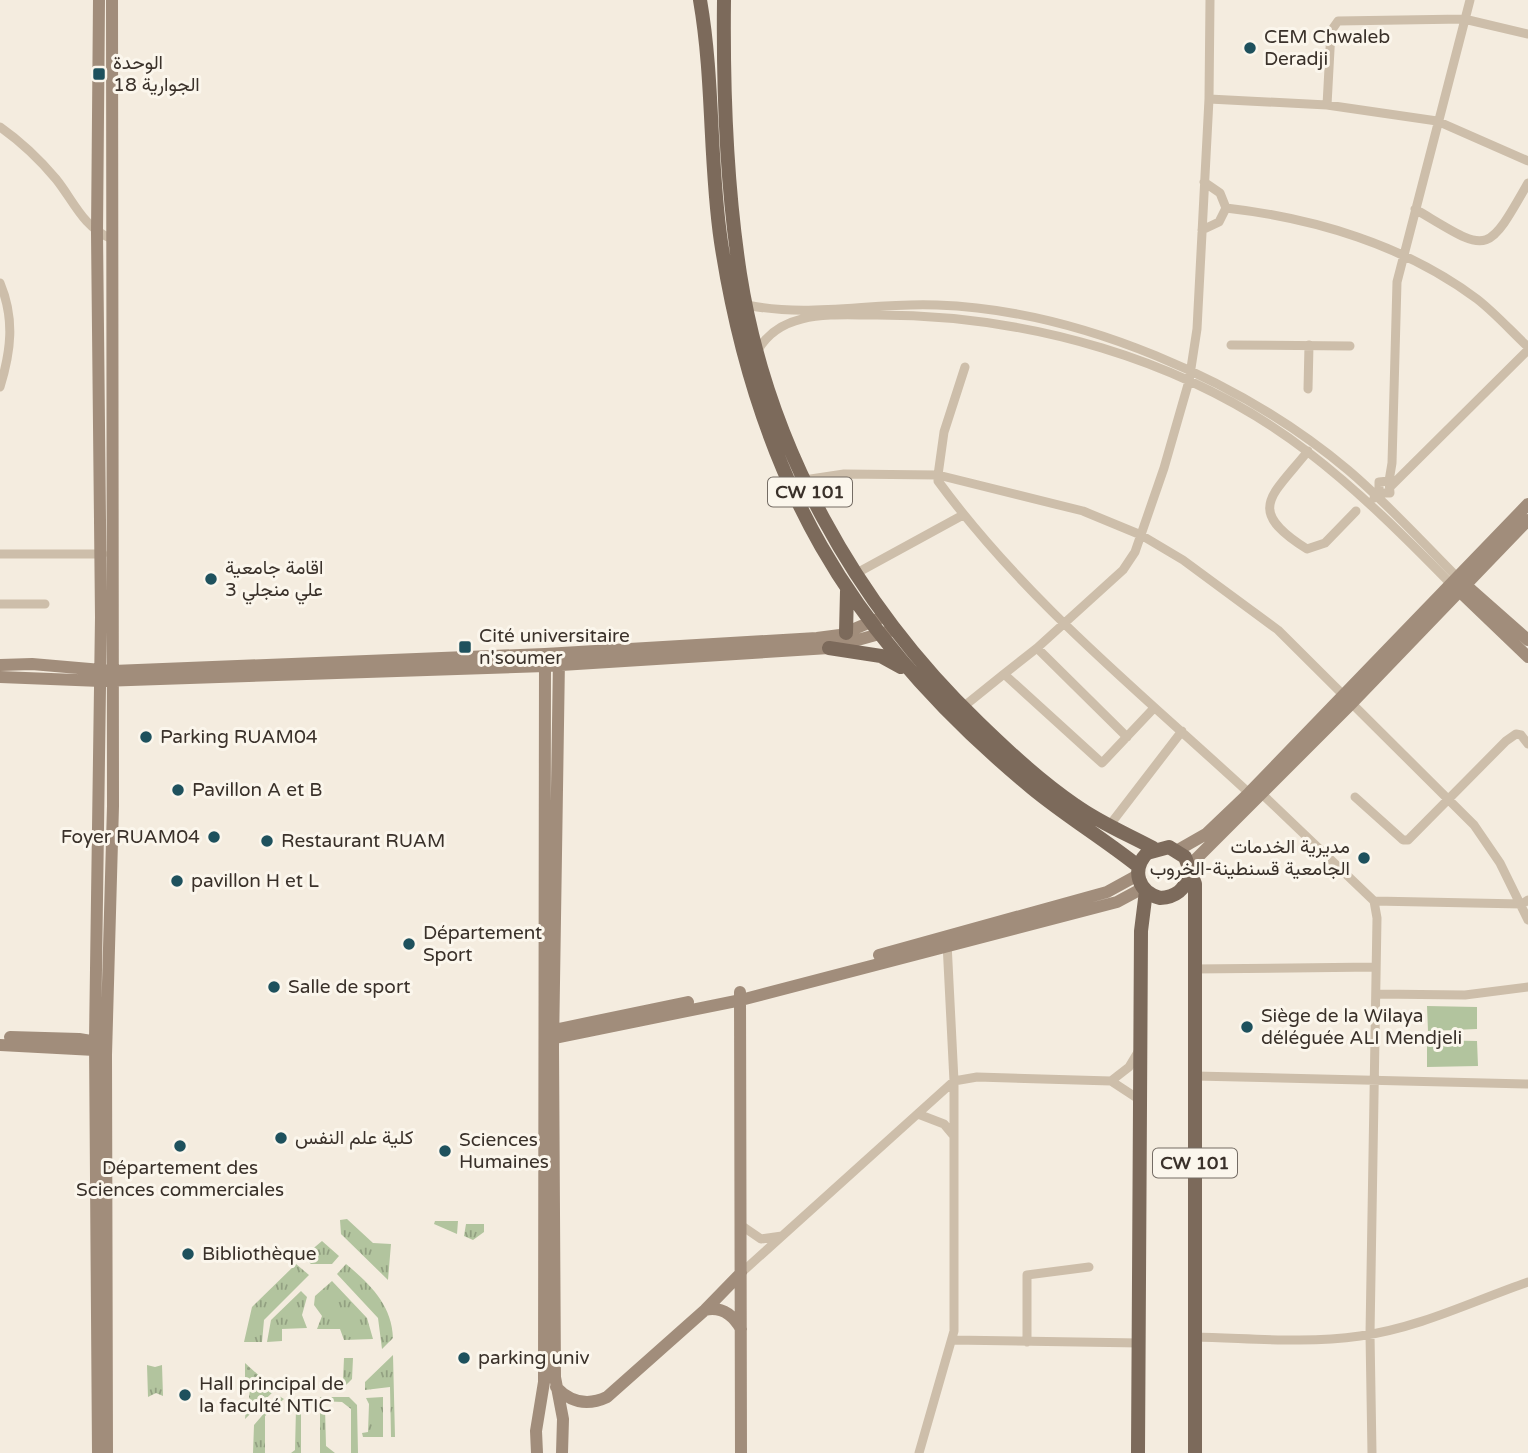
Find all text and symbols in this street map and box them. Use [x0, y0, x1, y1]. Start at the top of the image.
place label: CEM Chwaleb Deradji [1264, 26, 1390, 70]
marker: CEM Chwaleb Deradji [1242, 40, 1258, 56]
place label: الوحدة الجوارية 18 [113, 52, 200, 96]
marker: الوحدة الجوارية 18 [91, 66, 107, 82]
road number: CW 101 [768, 478, 852, 506]
place label: اقامة جامعية علي منجلي 3 [225, 557, 323, 605]
marker: اقامة جامعية علي منجلي 3 [203, 571, 219, 587]
place label: Cité universitaire n'soumer [479, 625, 630, 669]
marker: Cité universitaire n'soumer [457, 639, 473, 655]
place label: Parking RUAM04 [160, 726, 318, 748]
marker: Parking RUAM04 [138, 729, 154, 745]
place label: Pavillon A et B [192, 779, 322, 801]
marker: Pavillon A et B [170, 782, 186, 798]
place label: Foyer RUAM04 [61, 826, 200, 848]
marker: Foyer RUAM04 [206, 829, 222, 845]
place label: Restaurant RUAM [281, 830, 445, 852]
marker: Restaurant RUAM [259, 833, 275, 849]
place label: مديرية الخدمات الجامعية قسنطينة-الخروب [1150, 836, 1350, 880]
marker: مديرية الخدمات الجامعية قسنطينة-الخروب [1356, 850, 1372, 866]
place label: pavillon H et L [191, 870, 319, 892]
marker: pavillon H et L [169, 873, 185, 889]
place label: Département Sport [423, 922, 542, 966]
marker: Département Sport [401, 936, 417, 952]
place label: Salle de sport [288, 976, 410, 998]
marker: Salle de sport [266, 979, 282, 995]
place label: Siège de la Wilaya déléguée ALI Mendjeli [1261, 1005, 1462, 1049]
marker: Siège de la Wilaya déléguée ALI Mendjeli [1239, 1019, 1255, 1035]
place label: كلية علم النفس [295, 1127, 413, 1150]
place label: Sciences Humaines [459, 1129, 549, 1173]
marker: كلية علم النفس [273, 1130, 289, 1146]
marker: Département des Sciences commerciales [172, 1138, 188, 1154]
marker: Sciences Humaines [437, 1143, 453, 1159]
road number: CW 101 [1153, 1148, 1237, 1178]
place label: Département des Sciences commerciales [76, 1157, 284, 1201]
place label: Bibliothèque [202, 1243, 317, 1265]
marker: Bibliothèque [180, 1246, 196, 1262]
place label: parking univ [478, 1347, 589, 1369]
marker: parking univ [456, 1350, 472, 1366]
place label: Hall principal de la faculté NTIC [199, 1373, 344, 1417]
marker: Hall principal de la faculté NTIC [177, 1387, 193, 1403]

